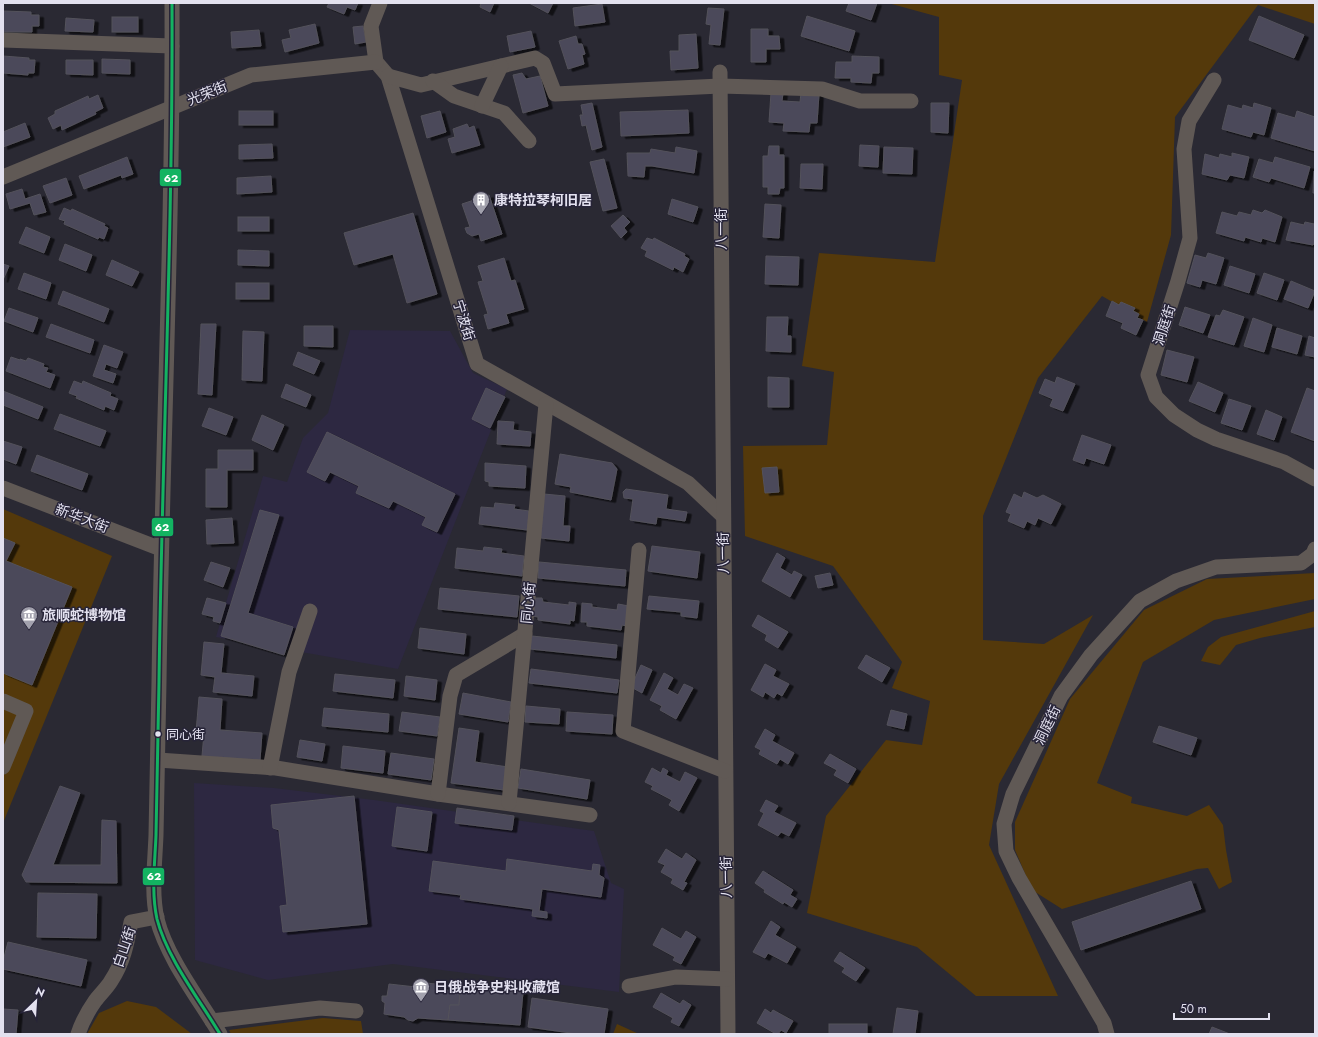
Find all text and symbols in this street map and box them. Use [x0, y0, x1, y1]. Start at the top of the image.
street label: 光荣街 [184, 76, 230, 110]
line badge: 62 [159, 168, 182, 187]
text: 62 [164, 170, 178, 186]
building icon: 康特拉琴柯旧居 [471, 190, 491, 215]
place label: 康特拉琴柯旧居 [494, 190, 592, 210]
street label: 八一街 [711, 208, 731, 250]
street label: 宁波街 [448, 297, 480, 343]
street label: 洞庭街 [1148, 302, 1180, 348]
street label: 新华大街 [52, 499, 112, 537]
line badge: 62 [151, 517, 174, 537]
text: 62 [155, 519, 169, 535]
street label: 八一街 [713, 532, 733, 574]
street label: 同心街 [516, 581, 540, 625]
museum icon: 旅顺蛇博物馆 [19, 605, 39, 630]
place label: 旅顺蛇博物馆 [42, 605, 126, 625]
street label: 洞庭街 [1029, 702, 1065, 748]
place label: 同心街 [166, 725, 205, 744]
marker: 同心街 [153, 729, 163, 739]
street label: 八一街 [716, 856, 736, 898]
line badge: 62 [142, 867, 165, 886]
text: 62 [147, 868, 161, 884]
street label: 白山街 [108, 924, 140, 970]
museum icon: 日俄战争史料收藏馆 [411, 977, 431, 1002]
place label: 日俄战争史料收藏馆 [434, 977, 560, 997]
north arrow [16, 981, 56, 1021]
text: N [33, 983, 48, 1001]
scale bar [1174, 995, 1269, 1021]
text: 50 m [1180, 1000, 1207, 1018]

